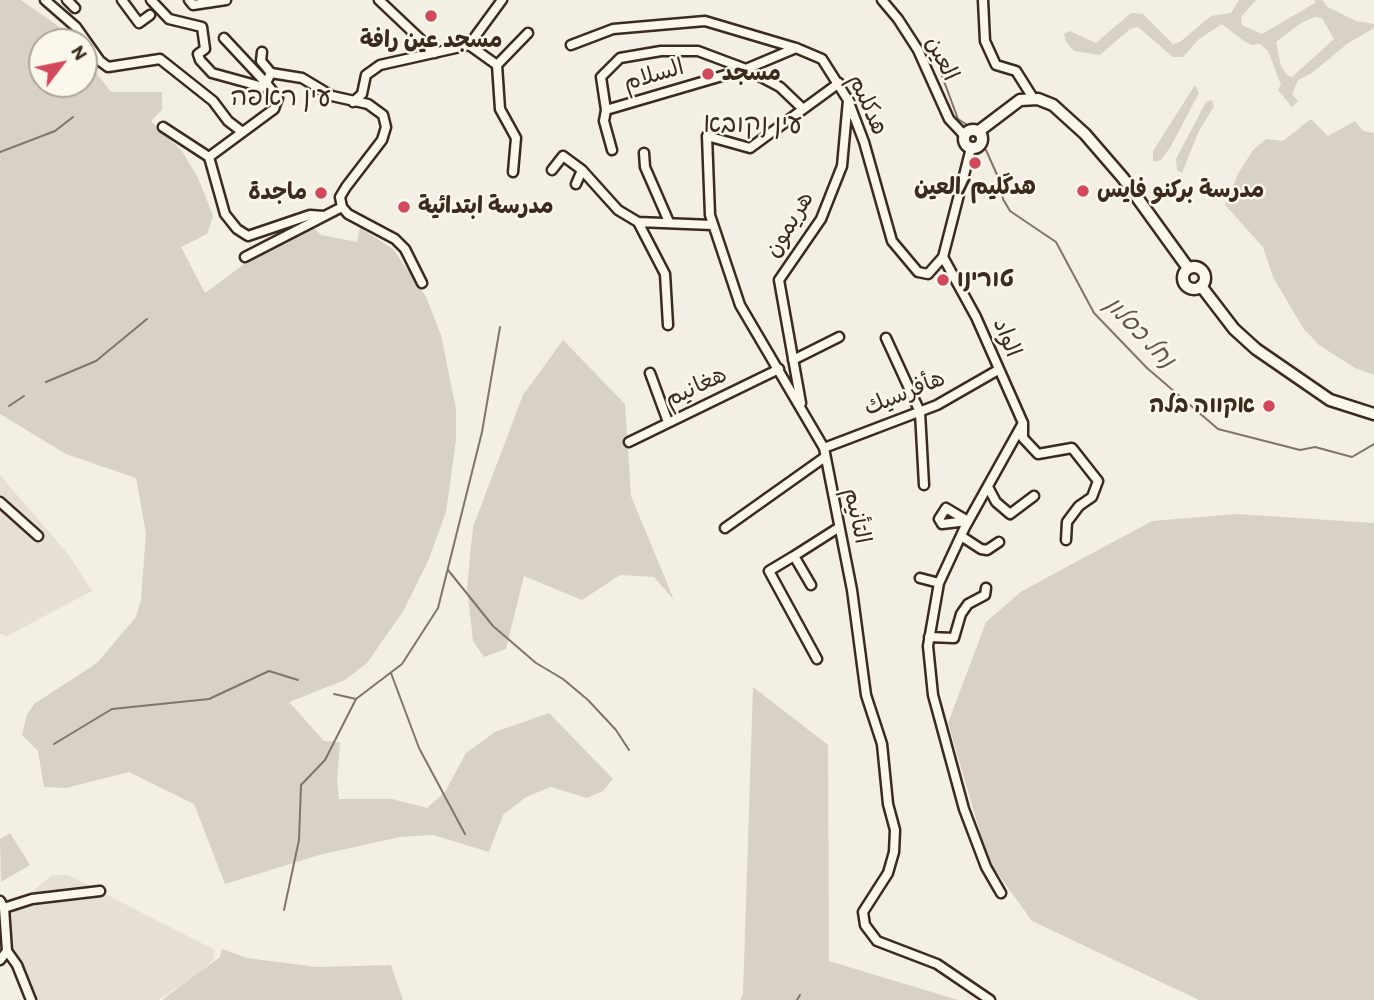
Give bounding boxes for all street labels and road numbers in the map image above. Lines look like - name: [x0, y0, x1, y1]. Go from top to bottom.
- street label: العين: [918, 32, 964, 86]
- street label: السلام: [621, 54, 687, 98]
- street label: هدكليم: [841, 70, 893, 140]
- street label: هريمون: [760, 187, 820, 263]
- street label: الواد: [986, 314, 1026, 362]
- street label: هغانيم: [660, 362, 732, 414]
- street label: هأفرسيك: [860, 365, 950, 423]
- street label: التأنيم: [837, 486, 875, 546]

